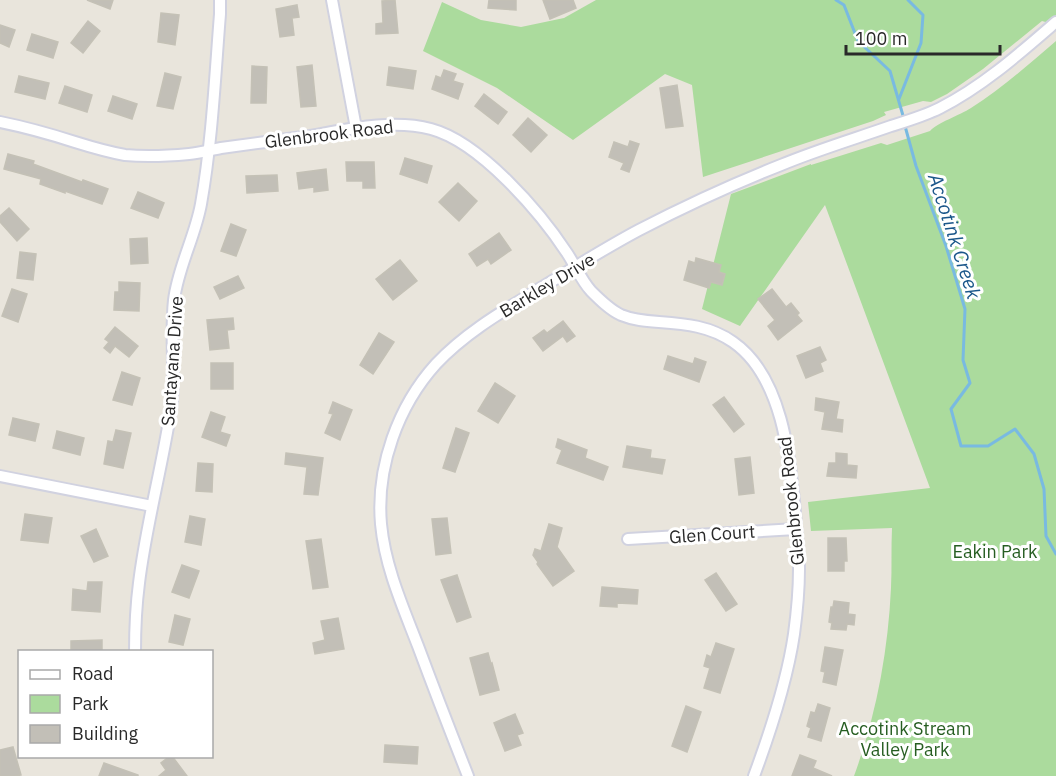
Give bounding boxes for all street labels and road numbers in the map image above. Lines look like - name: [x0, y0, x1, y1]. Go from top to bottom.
- street label: Glenbrook Road: [263, 115, 395, 153]
- street label: Barkley Drive: [495, 247, 599, 322]
- street label: Santayana Drive: [156, 295, 188, 427]
- street label: Glenbrook Road: [773, 435, 809, 567]
- street label: Glen Court: [668, 520, 756, 548]

